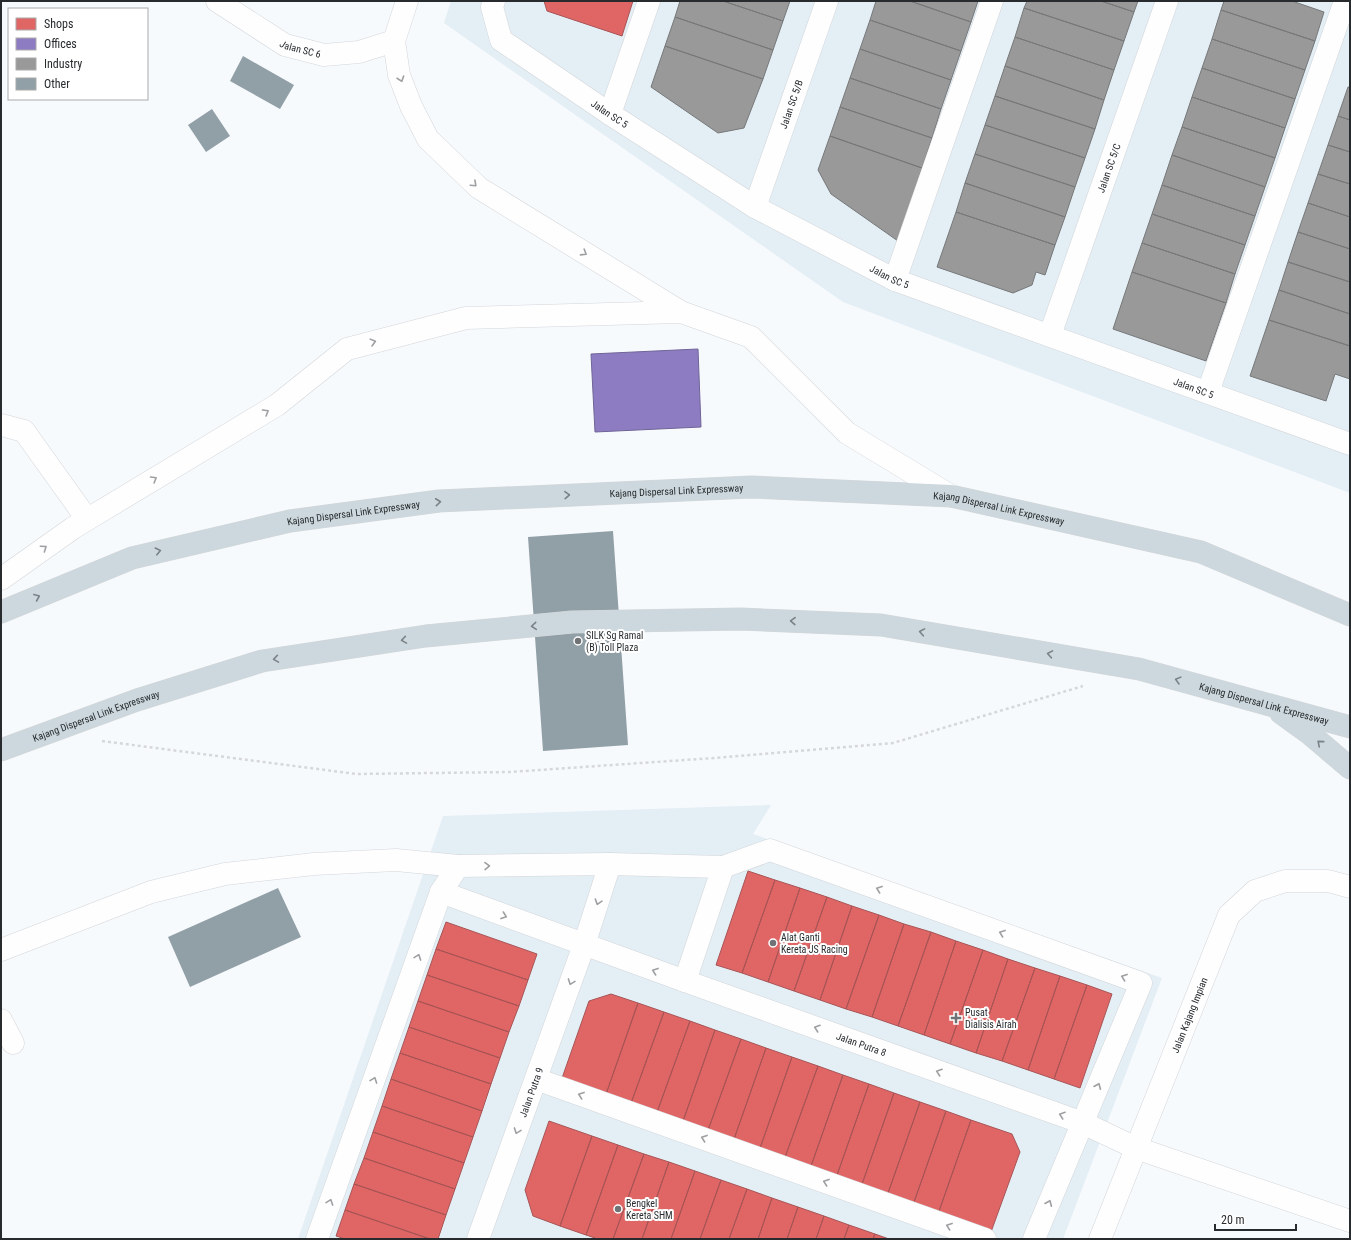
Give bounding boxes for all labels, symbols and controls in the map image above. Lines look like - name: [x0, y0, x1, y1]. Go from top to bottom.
- legend: [8, 8, 148, 100]
- text: Shops: [44, 17, 73, 31]
- text: Offices: [44, 37, 77, 51]
- street label: Jalan SC 6: [278, 38, 322, 60]
- text: Industry: [44, 57, 82, 71]
- one-way arrow: [396, 76, 405, 83]
- text: Other: [44, 77, 70, 91]
- street label: Jalan SC 5/B: [777, 78, 805, 130]
- street label: Jalan SC 5: [589, 98, 630, 130]
- street label: Jalan SC 5/C: [1095, 142, 1122, 194]
- one-way arrow: [469, 179, 477, 186]
- one-way arrow: [580, 248, 587, 255]
- street label: Jalan SC 5: [868, 262, 911, 290]
- one-way arrow: [370, 339, 377, 347]
- street label: Jalan SC 5: [1172, 375, 1215, 400]
- one-way arrow: [262, 409, 269, 416]
- one-way arrow: [150, 476, 157, 483]
- street label: Kajang Dispersal Link Expressway: [609, 482, 744, 499]
- street label: Kajang Dispersal Link Expressway: [933, 490, 1065, 527]
- one-way arrow: [564, 491, 570, 500]
- one-way arrow: [435, 497, 441, 506]
- street label: Kajang Dispersal Link Expressway: [286, 498, 420, 527]
- one-way arrow: [40, 545, 47, 553]
- one-way arrow: [155, 548, 162, 556]
- one-way arrow: [33, 594, 40, 602]
- one-way arrow: [790, 617, 796, 625]
- one-way arrow: [531, 621, 537, 630]
- one-way arrow: [919, 628, 925, 637]
- place label: SILK Sg Ramal (B) Toll Plaza: [586, 630, 643, 654]
- one-way arrow: [401, 635, 407, 644]
- marker: SILK Sg Ramal (B) Toll Plaza: [573, 636, 583, 646]
- one-way arrow: [1047, 650, 1054, 659]
- one-way arrow: [273, 654, 279, 663]
- one-way arrow: [1175, 676, 1182, 685]
- street label: Kajang Dispersal Link Expressway: [1198, 680, 1330, 726]
- street label: Kajang Dispersal Link Expressway: [31, 688, 161, 743]
- one-way arrow: [1318, 741, 1325, 748]
- one-way arrow: [484, 861, 490, 870]
- one-way arrow: [876, 886, 883, 894]
- one-way arrow: [594, 898, 603, 905]
- one-way arrow: [500, 911, 507, 919]
- one-way arrow: [998, 929, 1005, 938]
- place label: Alat Ganti Kereta JS Racing: [781, 932, 848, 955]
- marker: Alat Ganti Kereta JS Racing: [768, 938, 778, 948]
- one-way arrow: [413, 954, 421, 961]
- one-way arrow: [651, 967, 658, 975]
- one-way arrow: [1121, 973, 1128, 981]
- street label: Jalan Kajang Impian: [1169, 976, 1209, 1054]
- one-way arrow: [567, 979, 576, 986]
- place label: Pusat Dialisis Airah: [965, 1007, 1017, 1030]
- marker: Pusat Dialisis Airah: [950, 1012, 962, 1024]
- one-way arrow: [814, 1025, 821, 1033]
- street label: Jalan Putra 8: [835, 1030, 888, 1058]
- street label: Jalan Putra 9: [517, 1066, 545, 1119]
- one-way arrow: [936, 1068, 943, 1076]
- one-way arrow: [369, 1076, 378, 1083]
- one-way arrow: [1093, 1083, 1101, 1090]
- one-way arrow: [578, 1091, 585, 1099]
- one-way arrow: [1059, 1111, 1066, 1120]
- one-way arrow: [514, 1127, 522, 1134]
- one-way arrow: [700, 1135, 707, 1143]
- one-way arrow: [823, 1179, 830, 1187]
- place label: Bengkel Kereta SHM: [626, 1198, 673, 1221]
- one-way arrow: [326, 1199, 334, 1206]
- one-way arrow: [1044, 1200, 1052, 1208]
- marker: Bengkel Kereta SHM: [613, 1204, 623, 1214]
- scale bar: [1215, 1206, 1296, 1232]
- text: 20 m: [1221, 1213, 1245, 1227]
- one-way arrow: [945, 1222, 952, 1231]

